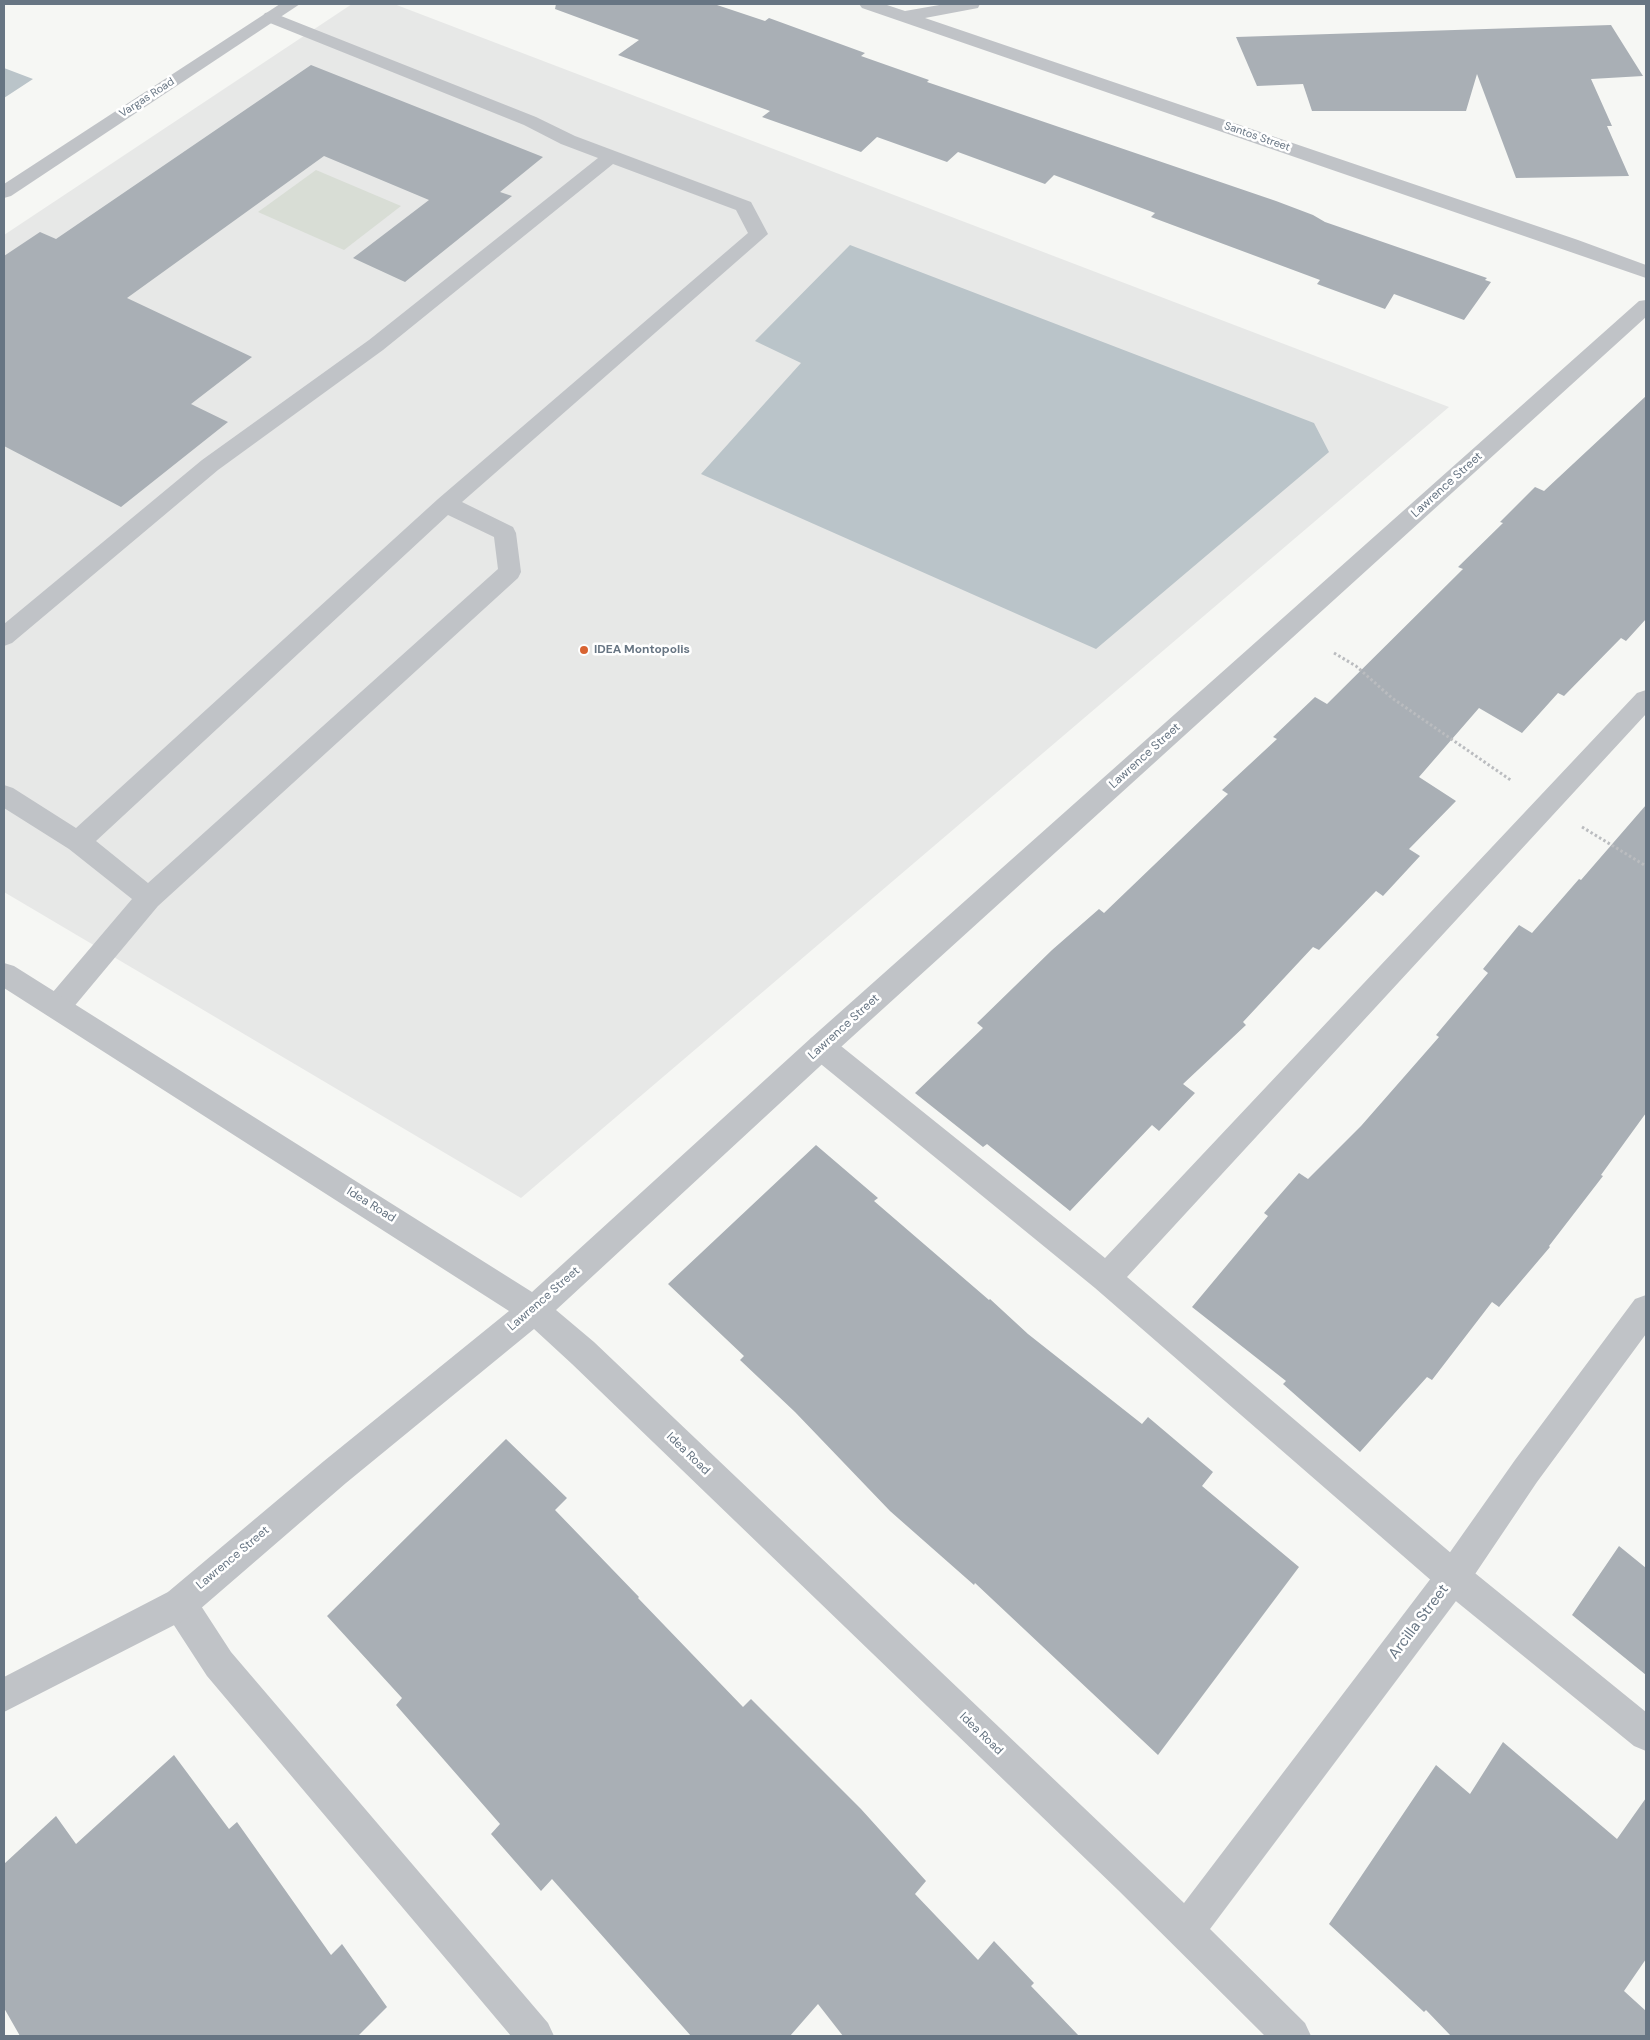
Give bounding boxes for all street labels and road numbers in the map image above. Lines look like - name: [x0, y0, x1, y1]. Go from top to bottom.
- street label: Vargas Road: [117, 75, 177, 121]
- street label: Santos Street: [1222, 120, 1292, 154]
- street label: Lawrence Street: [1408, 449, 1486, 521]
- street label: Lawrence Street: [1106, 720, 1184, 792]
- street label: Lawrence Street: [805, 991, 883, 1063]
- street label: Idea Road: [344, 1184, 398, 1226]
- street label: Lawrence Street: [505, 1264, 583, 1334]
- street label: Idea Road: [663, 1430, 713, 1478]
- street label: Lawrence Street: [194, 1523, 272, 1593]
- street label: Arcilla Street: [1385, 1581, 1453, 1663]
- street label: Idea Road: [956, 1710, 1006, 1758]

